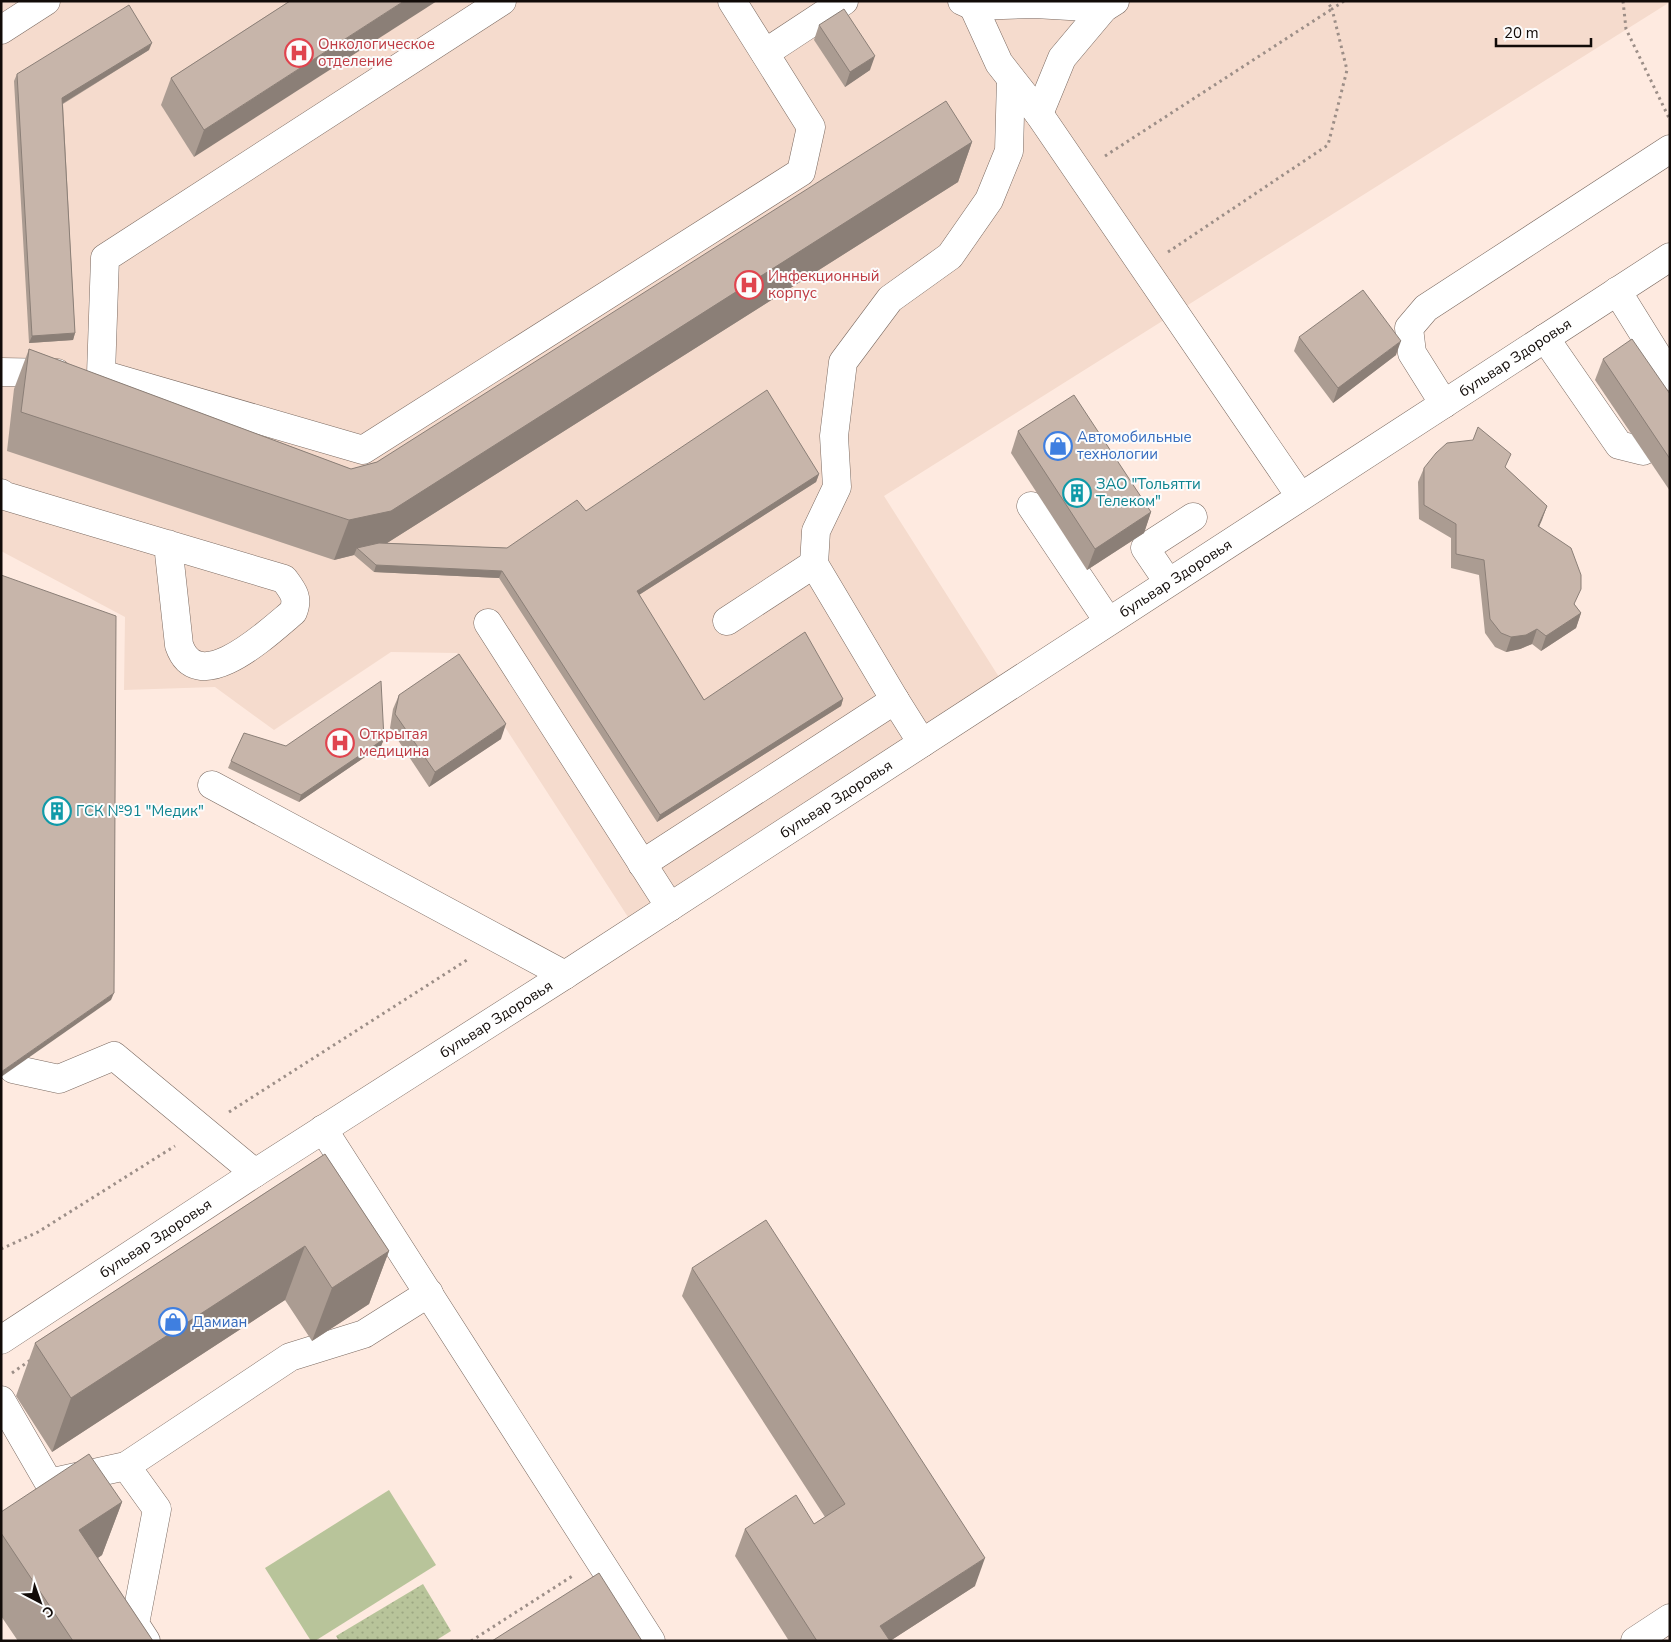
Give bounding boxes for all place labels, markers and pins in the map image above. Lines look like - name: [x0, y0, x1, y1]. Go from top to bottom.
- place label: Онкологическое отделение: [318, 34, 435, 71]
- hospital icon: Онкологическое отделение: [284, 38, 314, 68]
- place label: Инфекционный корпус: [768, 266, 879, 303]
- hospital icon: Инфекционный корпус: [734, 270, 764, 300]
- place label: Автомобильные технологии: [1077, 427, 1192, 464]
- shop icon: Автомобильные технологии: [1043, 431, 1073, 461]
- place label: ЗАО "Тольятти Телеком": [1096, 474, 1201, 511]
- building icon: ЗАО "Тольятти Телеком": [1062, 478, 1092, 508]
- place label: Открытая медицина: [359, 724, 429, 761]
- hospital icon: Открытая медицина: [325, 728, 355, 758]
- building icon: ГСК №91 "Медик": [42, 796, 72, 826]
- place label: ГСК №91 "Медик": [76, 801, 204, 821]
- shop icon: Дамиан: [158, 1307, 188, 1337]
- place label: Дамиан: [192, 1312, 247, 1332]

